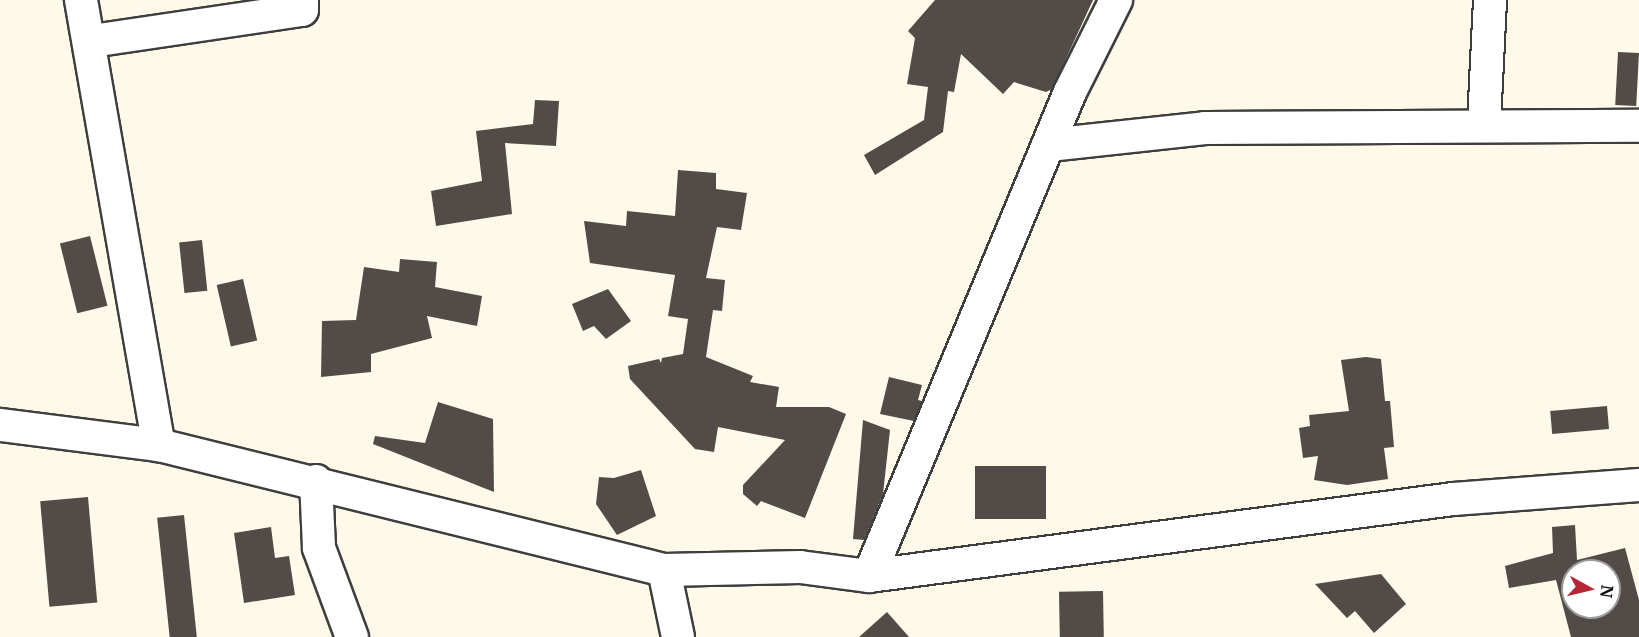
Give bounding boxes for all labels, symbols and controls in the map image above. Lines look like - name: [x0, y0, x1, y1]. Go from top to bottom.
- north arrow: [1561, 559, 1621, 619]
- text: N: [1596, 584, 1618, 599]

